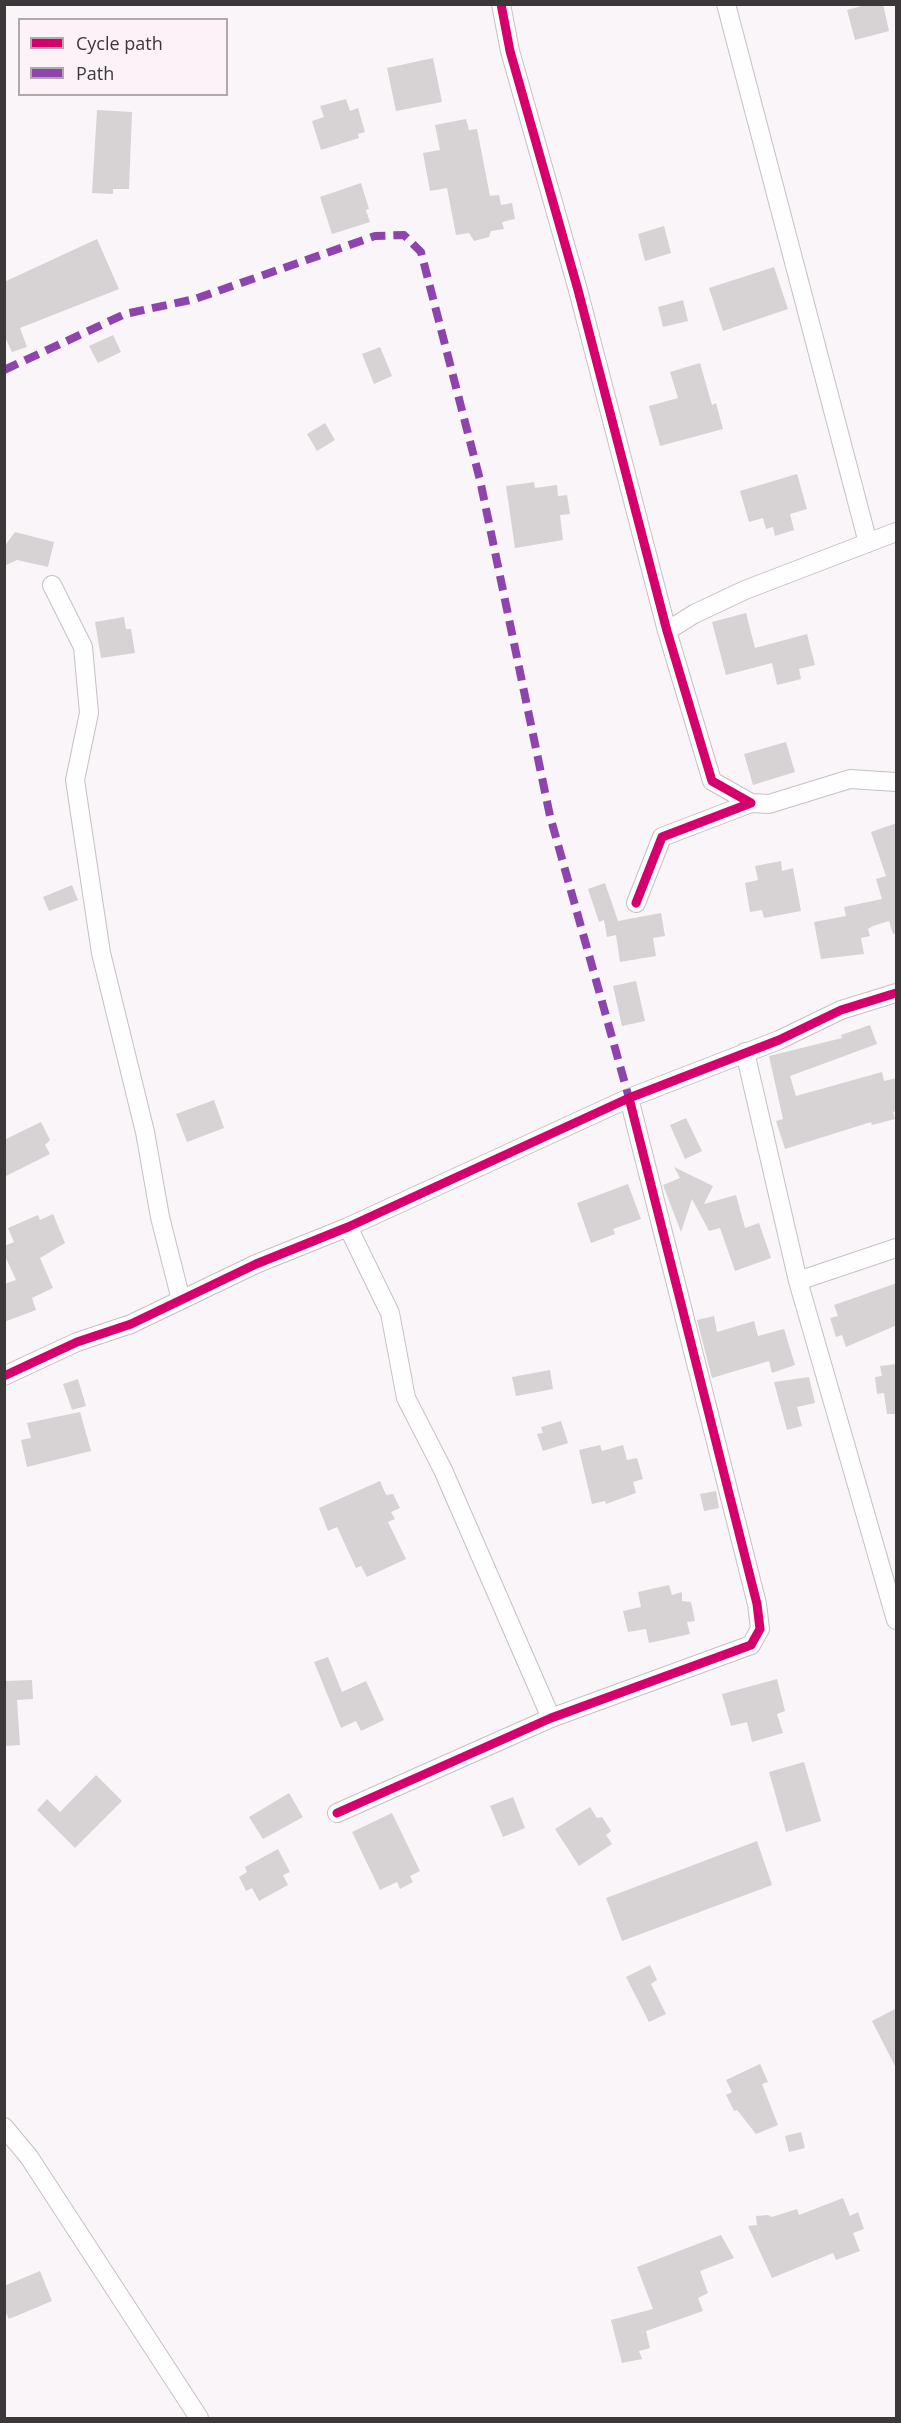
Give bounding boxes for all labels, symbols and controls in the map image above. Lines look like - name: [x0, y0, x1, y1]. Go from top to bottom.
- legend: [18, 18, 228, 96]
- text: Cycle path: [76, 31, 163, 55]
- text: Path: [76, 61, 114, 85]

